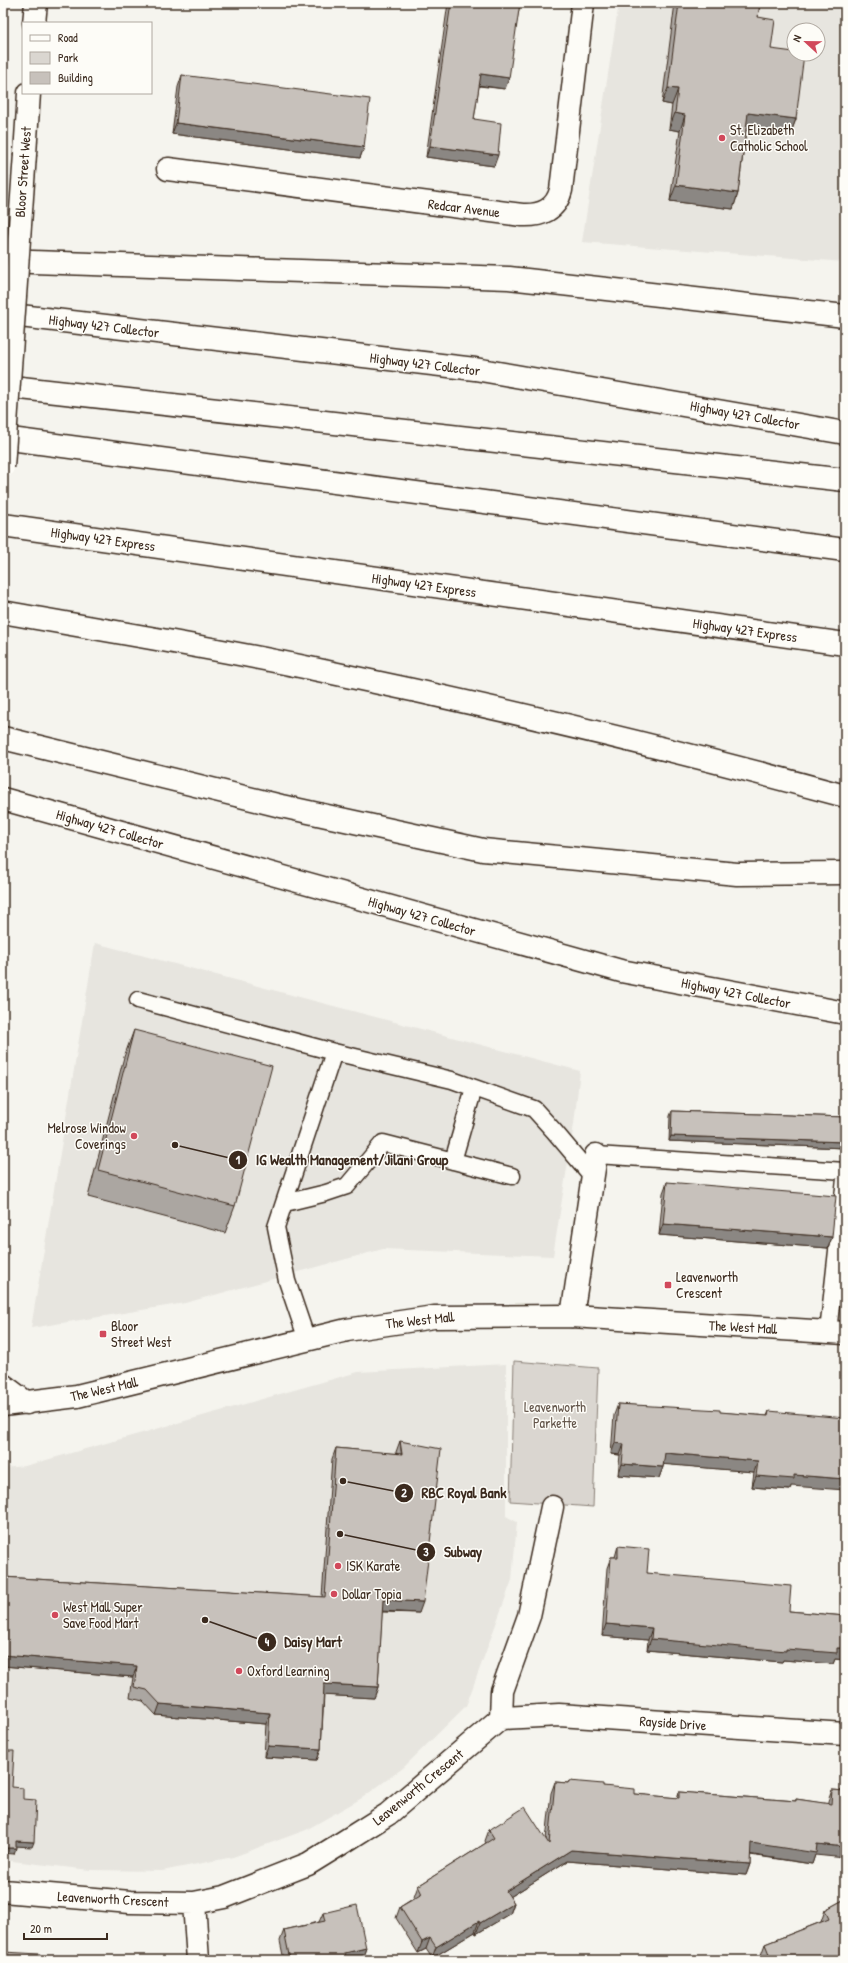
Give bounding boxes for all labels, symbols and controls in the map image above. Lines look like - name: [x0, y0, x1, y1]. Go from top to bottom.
- legend: [22, 22, 152, 94]
- north arrow: [786, 22, 826, 62]
- text: Road: [58, 29, 78, 46]
- text: N: [789, 33, 804, 44]
- text: Park: [58, 49, 78, 66]
- text: Building: [58, 69, 93, 86]
- place label: St. Elizabeth Catholic School: [730, 120, 808, 155]
- street label: Bloor Street West: [10, 126, 35, 218]
- marker: St. Elizabeth Catholic School: [717, 133, 727, 143]
- street label: Redcar Avenue: [427, 194, 502, 221]
- street label: Highway 427 Collector: [48, 309, 161, 343]
- street label: Highway 427 Collector: [369, 347, 482, 381]
- street label: Highway 427 Collector: [689, 396, 802, 435]
- street label: Highway 427 Express: [50, 522, 156, 556]
- street label: Highway 427 Express: [371, 568, 477, 602]
- street label: Highway 427 Express: [692, 613, 798, 647]
- street label: Highway 427 Collector: [54, 804, 167, 854]
- street label: Highway 427 Collector: [366, 891, 479, 941]
- street label: Highway 427 Collector: [680, 973, 793, 1014]
- place label: Melrose Window Coverings: [47, 1118, 127, 1154]
- marker: Melrose Window Coverings: [129, 1131, 139, 1141]
- callout: IG Wealth Management/Jilani Group: [228, 1147, 456, 1174]
- text: IG Wealth Management/Jilani Group: [256, 1149, 449, 1171]
- text: 1: [236, 1151, 241, 1168]
- place label: Leavenworth Crescent: [676, 1267, 738, 1302]
- marker: Leavenworth Crescent: [663, 1280, 673, 1290]
- street label: The West Mall: [385, 1306, 456, 1333]
- street label: The West Mall: [708, 1315, 779, 1338]
- place label: Bloor Street West: [111, 1316, 171, 1351]
- marker: Bloor Street West: [98, 1329, 108, 1339]
- street label: The West Mall: [68, 1371, 140, 1405]
- park label: Leavenworth Parkette: [524, 1397, 586, 1432]
- callout: RBC Royal Bank: [394, 1480, 515, 1507]
- text: RBC Royal Bank: [421, 1482, 507, 1504]
- text: 2: [401, 1484, 407, 1501]
- callout: Subway: [416, 1538, 491, 1565]
- text: Subway: [444, 1541, 483, 1563]
- text: 3: [423, 1543, 429, 1560]
- place label: ISK Karate: [346, 1556, 401, 1575]
- marker: ISK Karate: [333, 1561, 343, 1571]
- place label: Dollar Topia: [342, 1584, 402, 1604]
- marker: Dollar Topia: [329, 1589, 339, 1599]
- place label: West Mall Super Save Food Mart: [63, 1597, 143, 1632]
- marker: West Mall Super Save Food Mart: [50, 1610, 60, 1620]
- callout: Daisy Mart: [257, 1629, 350, 1656]
- text: Daisy Mart: [284, 1631, 343, 1653]
- text: 4: [265, 1633, 270, 1650]
- place label: Oxford Learning: [247, 1661, 329, 1681]
- marker: Oxford Learning: [234, 1666, 244, 1676]
- street label: Rayside Drive: [639, 1711, 707, 1735]
- street label: Leavenworth Crescent: [368, 1744, 467, 1829]
- street label: Leavenworth Crescent: [57, 1886, 169, 1911]
- scale bar: [24, 1915, 107, 1941]
- text: 20 m: [30, 1920, 52, 1937]

